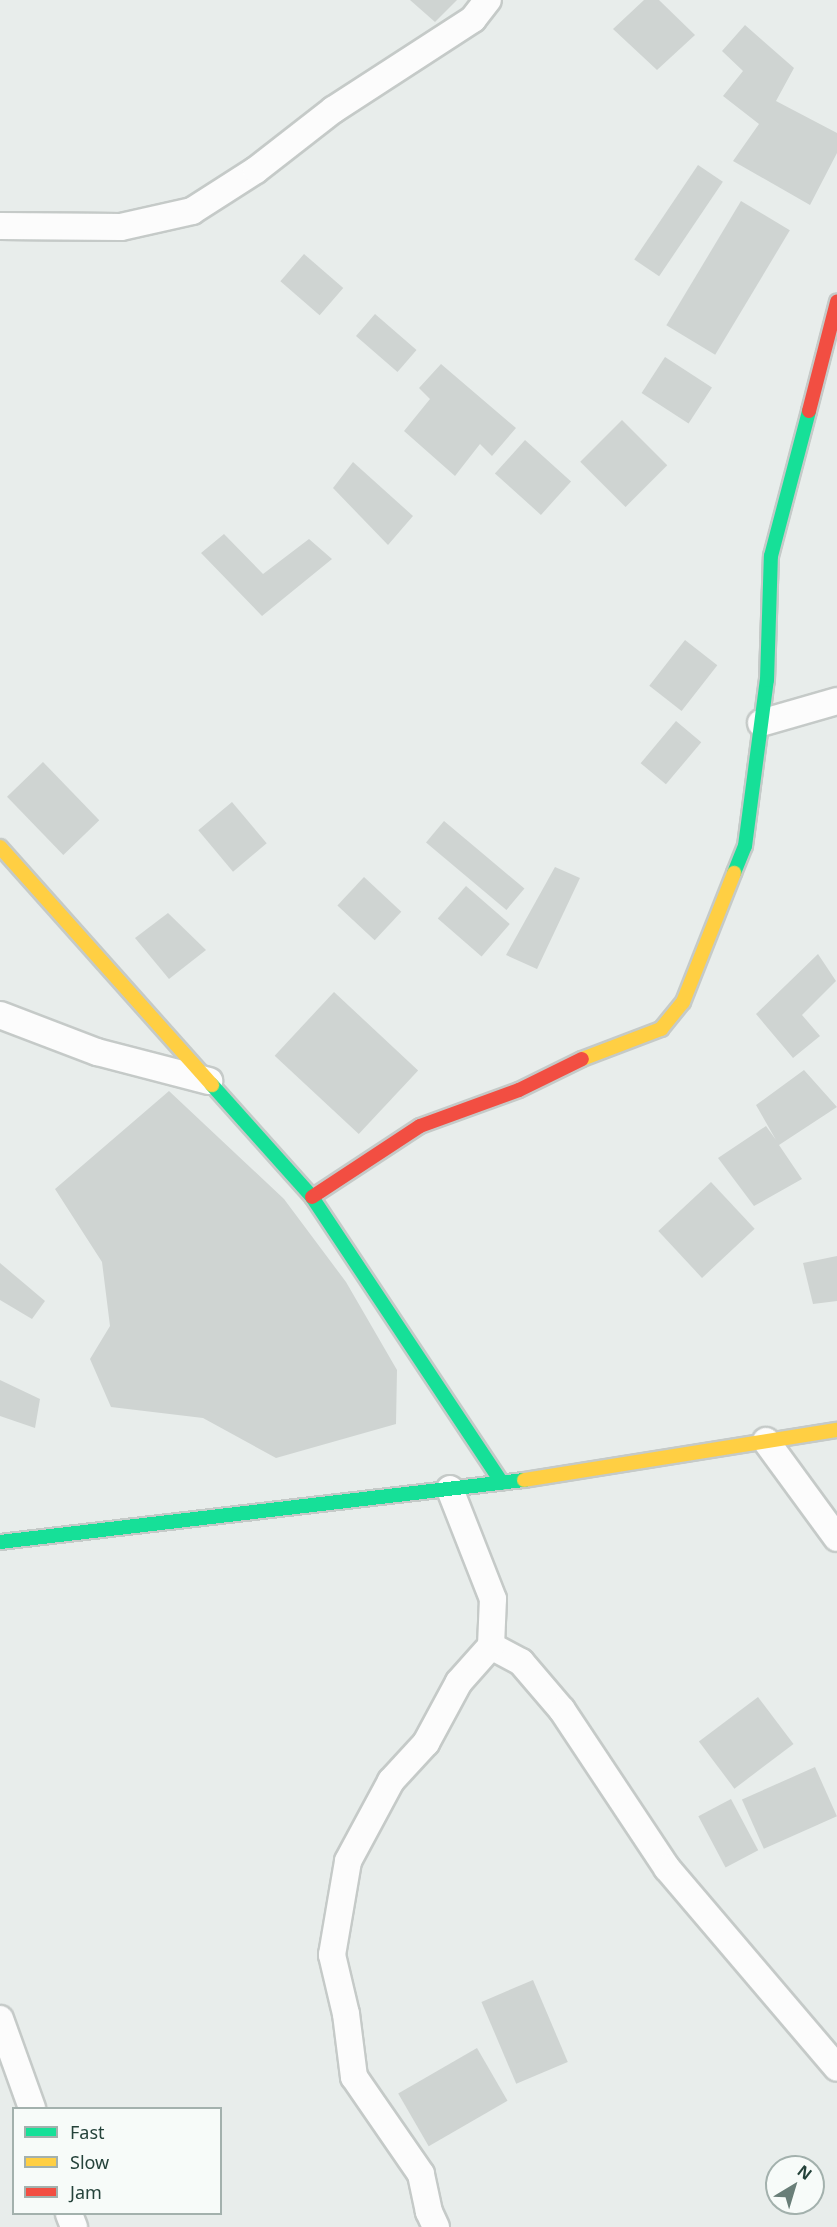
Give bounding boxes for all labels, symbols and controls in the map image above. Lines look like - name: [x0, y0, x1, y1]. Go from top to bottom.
- legend: [12, 2107, 222, 2215]
- text: Fast: [70, 2120, 105, 2144]
- text: Slow: [70, 2150, 109, 2174]
- north arrow: [765, 2155, 825, 2215]
- text: N: [793, 2160, 817, 2185]
- text: Jam: [70, 2180, 102, 2204]

